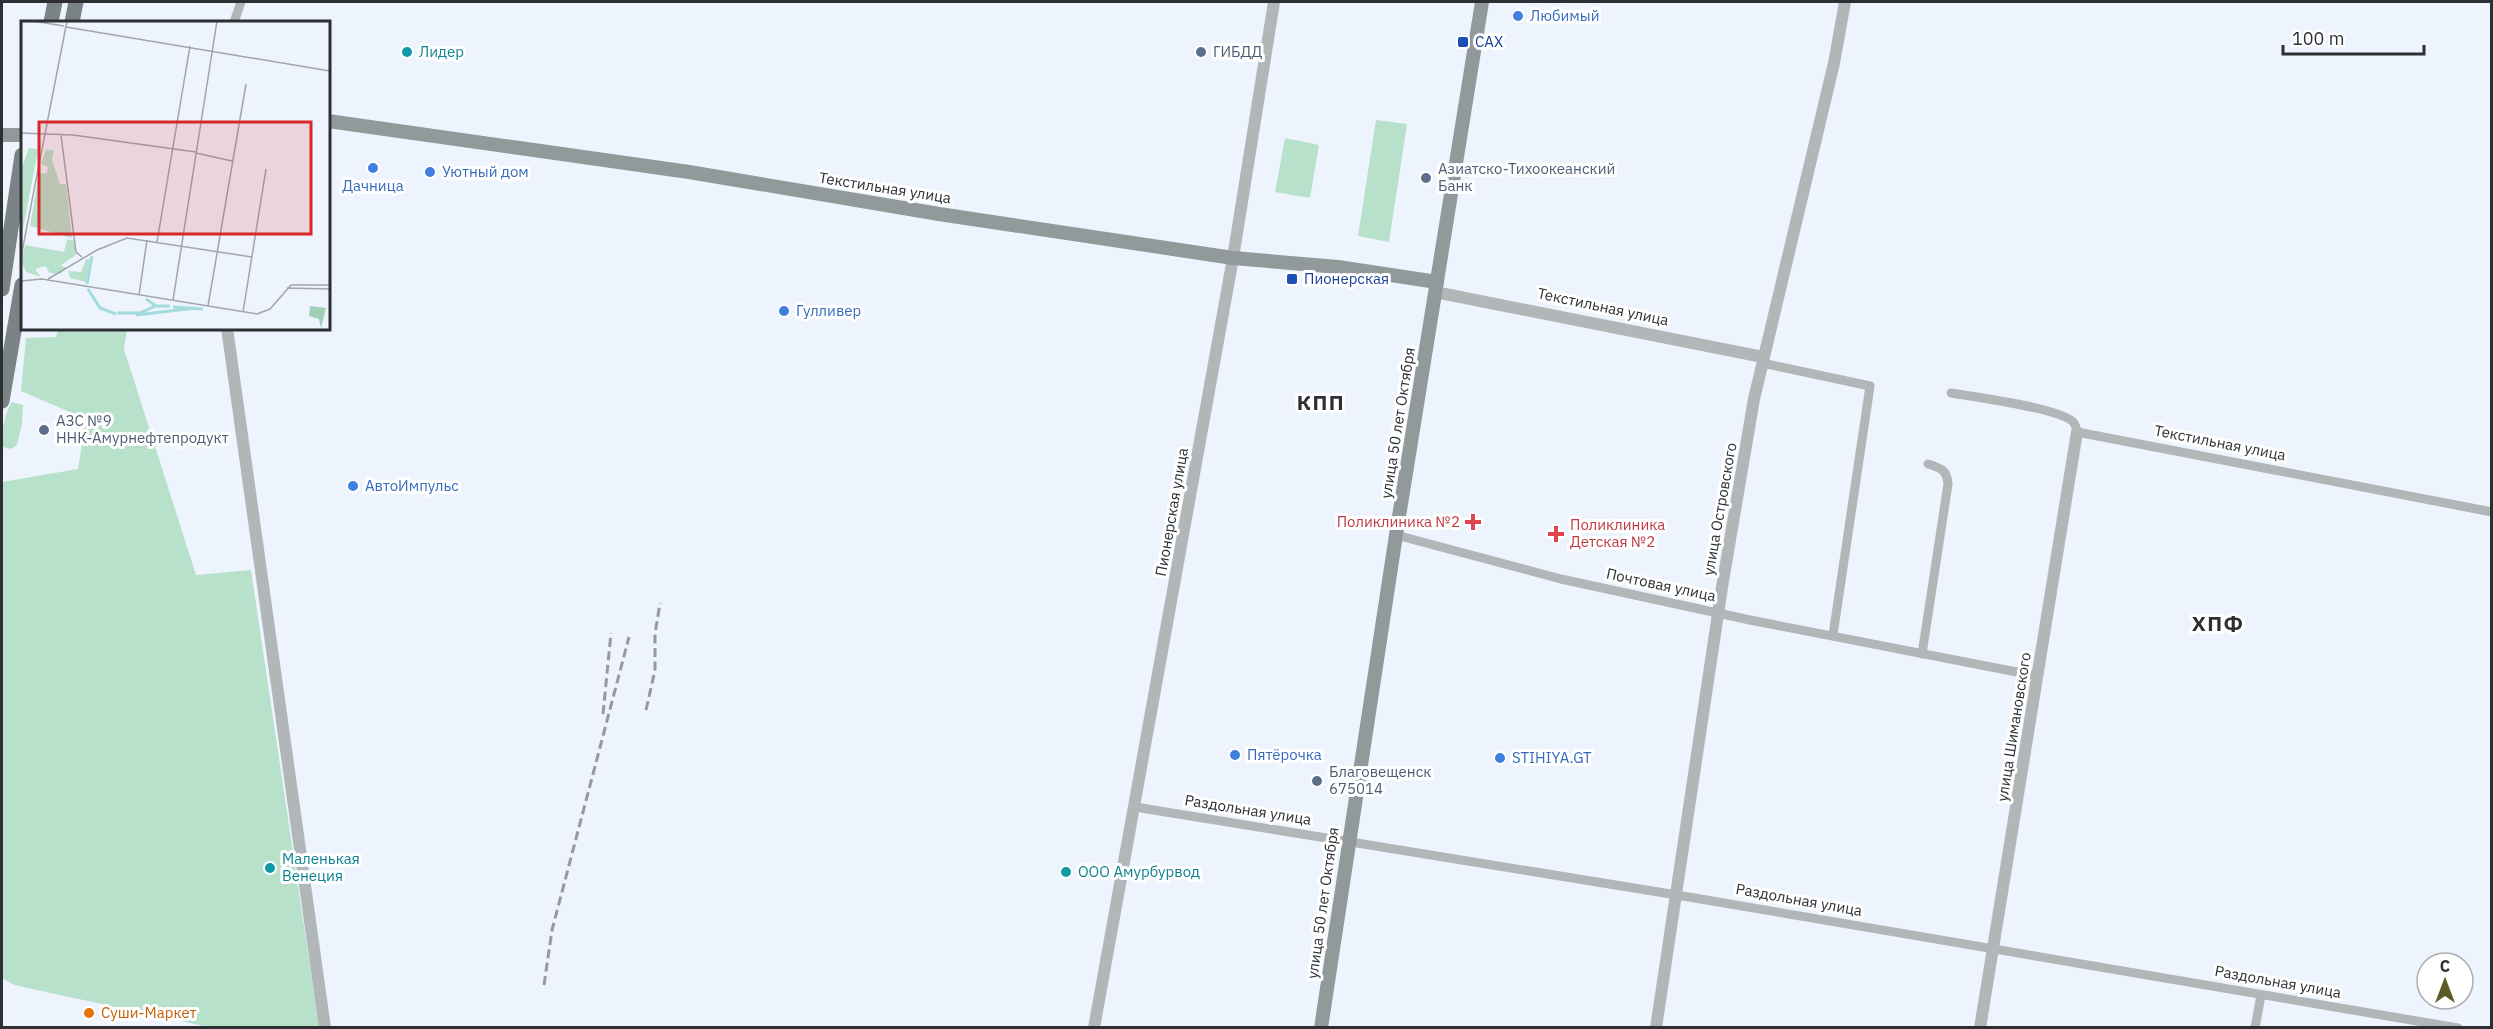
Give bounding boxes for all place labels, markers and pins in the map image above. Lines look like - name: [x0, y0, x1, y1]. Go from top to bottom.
- place label: Любимый: [1530, 6, 1599, 25]
- marker: Любимый: [1511, 9, 1525, 23]
- place label: САХ: [1475, 32, 1503, 51]
- marker: САХ: [1456, 35, 1470, 49]
- place label: Лидер: [419, 42, 464, 61]
- place label: ГИБДД: [1213, 42, 1263, 61]
- marker: Лидер: [400, 45, 414, 59]
- marker: ГИБДД: [1194, 45, 1208, 59]
- place label: Азиатско-Тихоокеанский Банк: [1438, 159, 1615, 195]
- marker: Дачница: [366, 161, 380, 175]
- place label: Уютный дом: [442, 162, 529, 181]
- marker: Уютный дом: [423, 165, 437, 179]
- marker: Азиатско-Тихоокеанский Банк: [1419, 171, 1433, 185]
- place label: Дачница: [342, 176, 404, 195]
- place label: Пионерская: [1304, 269, 1389, 288]
- marker: Пионерская: [1285, 272, 1299, 286]
- place label: Гулливер: [796, 301, 861, 320]
- marker: Гулливер: [777, 304, 791, 318]
- place label: АЗС №9 ННК-Амурнефтепродукт: [56, 411, 229, 447]
- marker: АЗС №9 ННК-Амурнефтепродукт: [37, 423, 51, 437]
- place label: АвтоИмпульс: [365, 476, 459, 495]
- marker: АвтоИмпульс: [346, 479, 360, 493]
- place label: Поликлиника №2: [1337, 512, 1460, 531]
- marker: Поликлиника №2: [1464, 513, 1482, 531]
- place label: Поликлиника Детская №2: [1570, 515, 1665, 551]
- marker: Поликлиника Детская №2: [1547, 525, 1565, 543]
- place label: Пятёрочка: [1247, 745, 1322, 764]
- marker: Пятёрочка: [1228, 748, 1242, 762]
- place label: STIHIYA.GT: [1512, 748, 1592, 767]
- marker: STIHIYA.GT: [1493, 751, 1507, 765]
- place label: Благовещенск 675014: [1329, 762, 1431, 798]
- marker: Благовещенск 675014: [1310, 774, 1324, 788]
- place label: Маленькая Венеция: [282, 849, 360, 885]
- marker: Маленькая Венеция: [263, 861, 277, 875]
- place label: ООО Амурбурвод: [1078, 862, 1200, 881]
- marker: ООО Амурбурвод: [1059, 865, 1073, 879]
- place label: Суши-Маркет: [101, 1003, 197, 1022]
- marker: Суши-Маркет: [82, 1006, 96, 1020]

